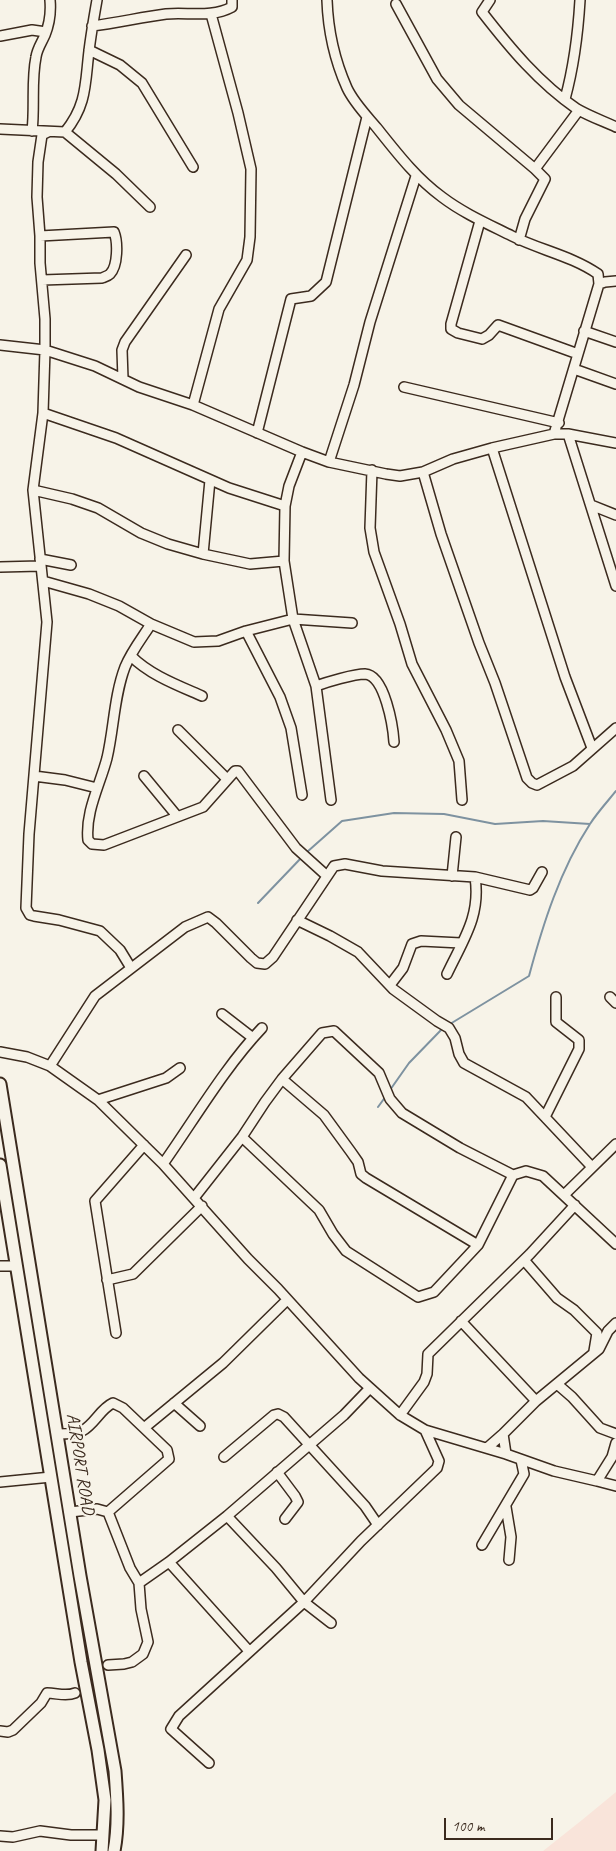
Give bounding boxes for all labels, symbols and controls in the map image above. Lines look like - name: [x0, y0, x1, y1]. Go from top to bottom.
- street label: AIRPORT ROAD: [61, 1412, 99, 1516]
- scale bar: [446, 1808, 555, 1840]
- text: 100 m: [452, 1817, 484, 1836]

